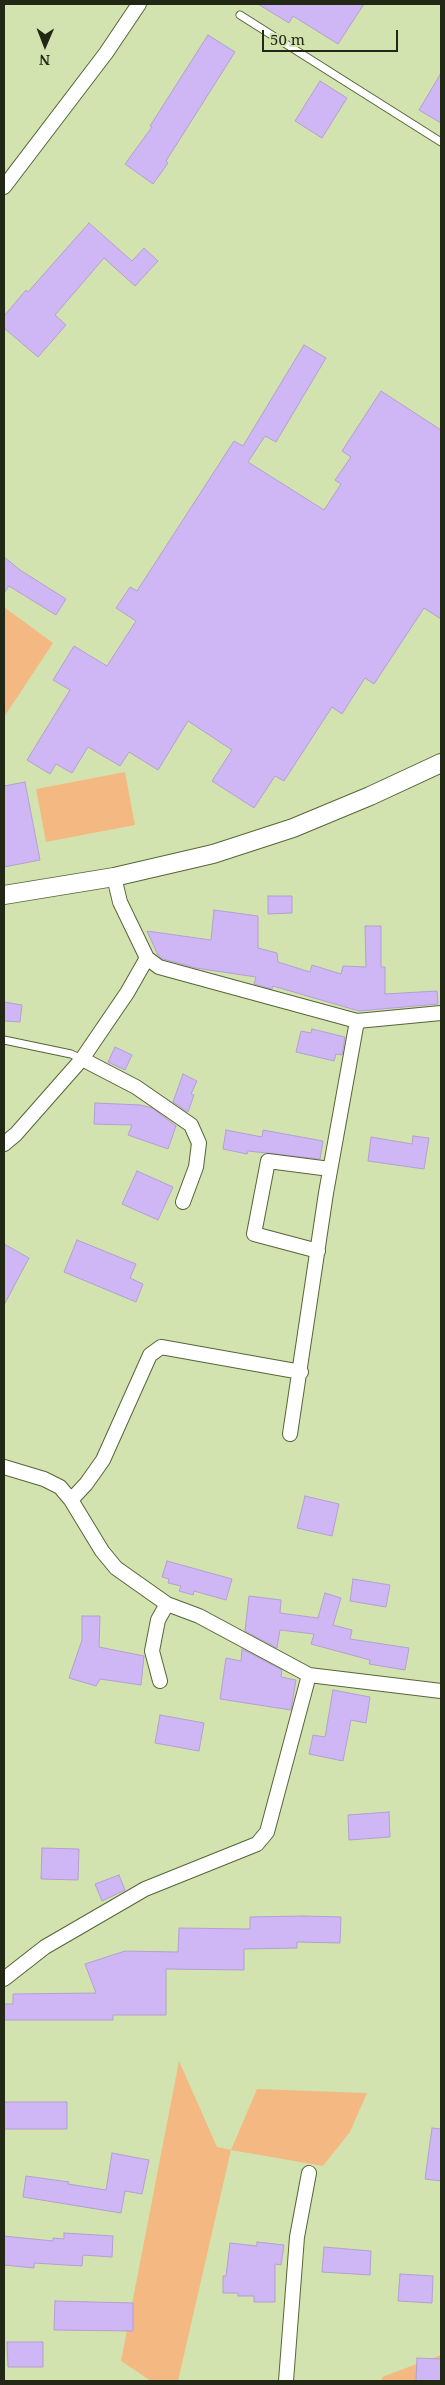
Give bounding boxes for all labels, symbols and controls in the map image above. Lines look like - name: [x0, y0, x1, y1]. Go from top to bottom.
- north arrow: [20, 20, 70, 70]
- scale bar: [265, 20, 401, 52]
- text: 50 m: [270, 29, 305, 49]
- text: N: [39, 51, 50, 70]

